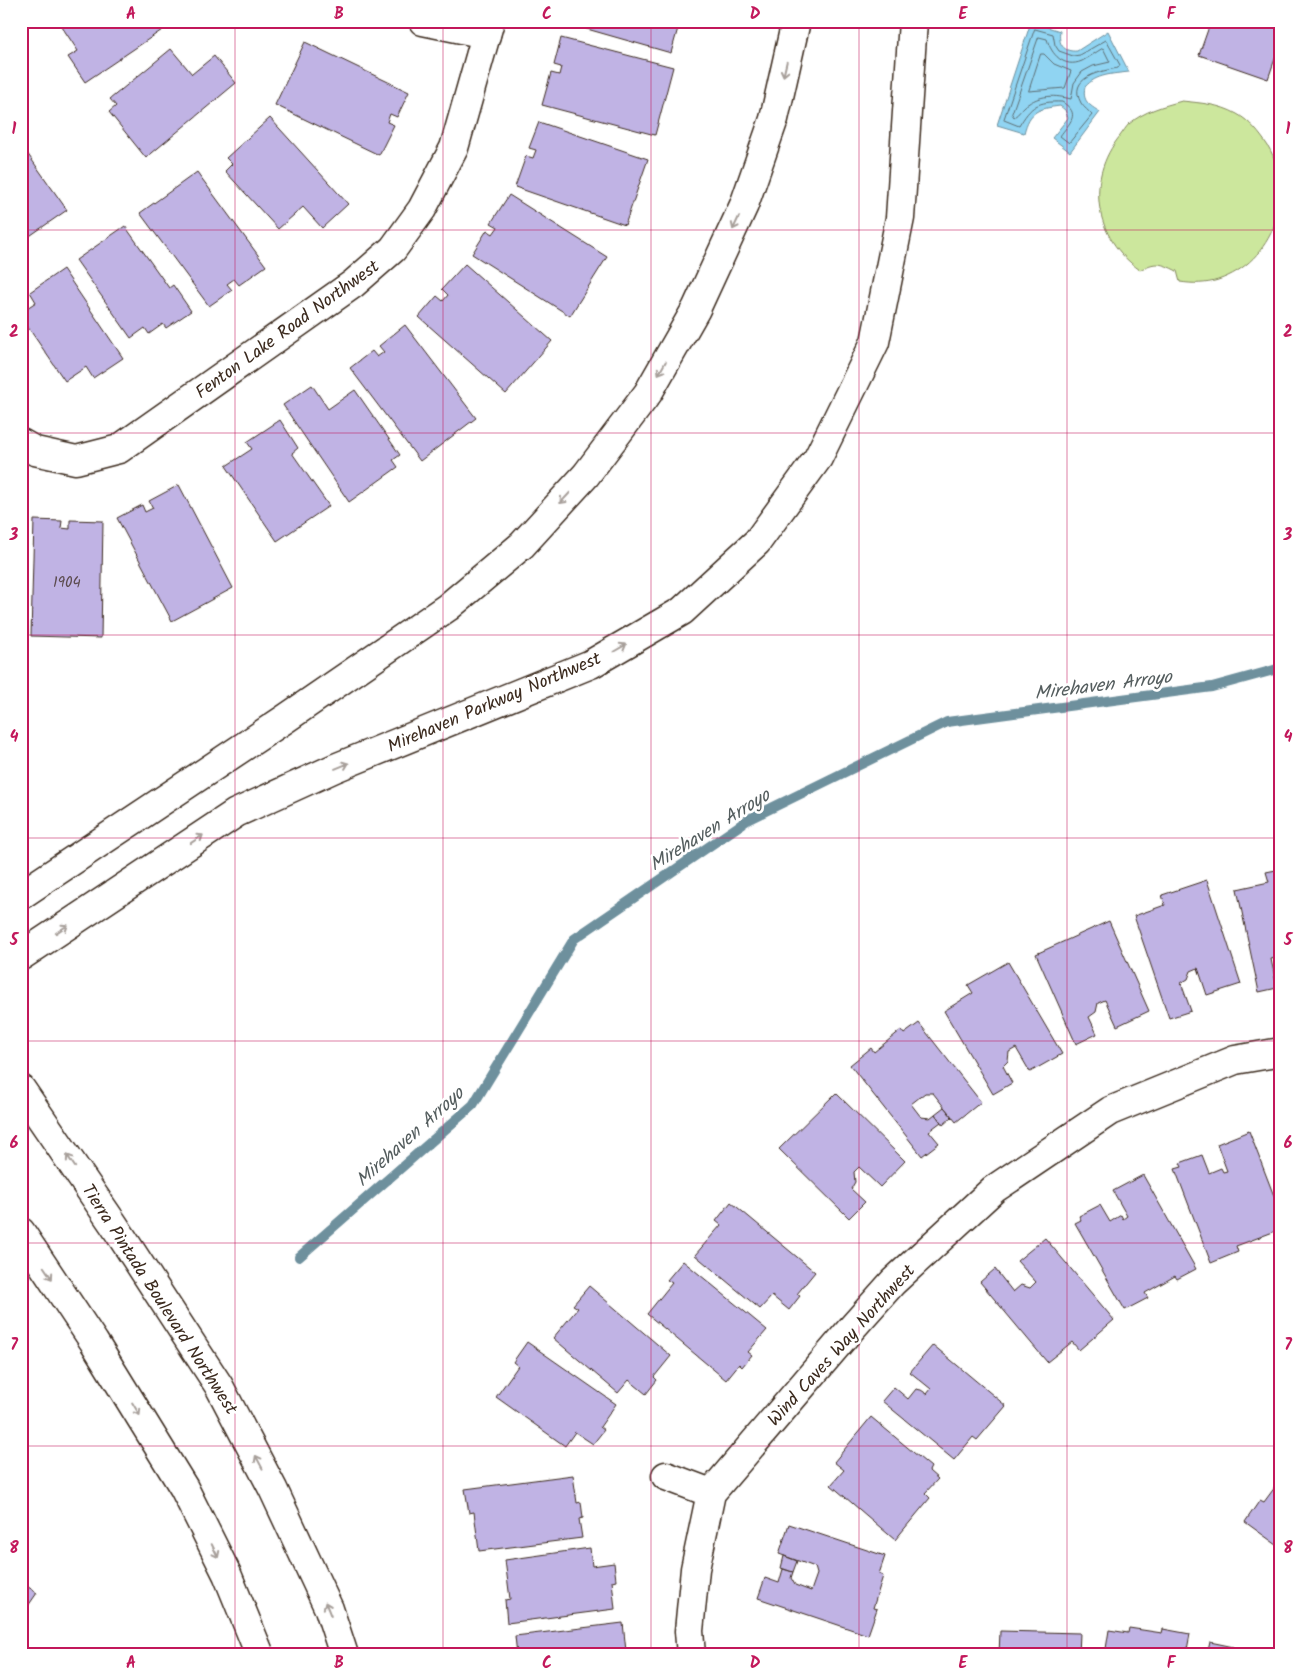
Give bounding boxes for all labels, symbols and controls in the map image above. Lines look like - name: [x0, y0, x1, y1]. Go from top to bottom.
- text: A: [126, 2, 136, 27]
- text: B: [334, 2, 344, 27]
- text: C: [542, 2, 552, 27]
- text: D: [750, 2, 761, 27]
- text: E: [959, 2, 969, 27]
- text: F: [1167, 2, 1177, 27]
- one-way arrow: [780, 60, 789, 76]
- text: 1: [12, 117, 17, 142]
- text: 1: [1286, 117, 1291, 142]
- one-way arrow: [730, 215, 740, 230]
- street label: Fenton Lake Road Northwest: [190, 253, 387, 407]
- text: 2: [9, 320, 19, 345]
- text: 2: [1283, 320, 1293, 345]
- one-way arrow: [657, 361, 667, 375]
- one-way arrow: [560, 492, 571, 505]
- text: 3: [9, 523, 19, 548]
- text: 3: [1283, 523, 1293, 548]
- house number: 1904: [53, 571, 81, 595]
- one-way arrow: [612, 642, 626, 652]
- street label: Mirehaven Parkway Northwest: [383, 645, 607, 762]
- water label: Mirehaven Arroyo: [1033, 663, 1175, 709]
- text: 4: [10, 725, 19, 750]
- text: 4: [1284, 725, 1293, 750]
- one-way arrow: [334, 760, 349, 770]
- water label: Mirehaven Arroyo: [644, 781, 778, 880]
- one-way arrow: [190, 834, 204, 844]
- one-way arrow: [55, 924, 69, 934]
- text: 5: [9, 928, 20, 953]
- text: 5: [1283, 928, 1294, 953]
- water label: Mirehaven Arroyo: [349, 1079, 473, 1195]
- text: 6: [10, 1131, 19, 1156]
- text: 6: [1284, 1131, 1293, 1156]
- one-way arrow: [65, 1155, 75, 1169]
- street label: Tierra Pintada Boulevard Northwest: [73, 1179, 245, 1422]
- street label: Wind Caves Way Northwest: [761, 1258, 924, 1434]
- one-way arrow: [43, 1265, 53, 1279]
- text: 7: [10, 1333, 18, 1358]
- text: 7: [1284, 1333, 1292, 1358]
- one-way arrow: [131, 1402, 141, 1416]
- one-way arrow: [254, 1455, 263, 1470]
- text: 8: [9, 1536, 19, 1561]
- text: 8: [1283, 1536, 1293, 1561]
- one-way arrow: [211, 1543, 220, 1558]
- one-way arrow: [323, 1602, 332, 1617]
- text: A: [126, 1651, 136, 1676]
- text: B: [334, 1651, 344, 1676]
- text: C: [542, 1651, 552, 1676]
- text: D: [750, 1651, 761, 1676]
- text: E: [959, 1651, 969, 1676]
- text: F: [1167, 1651, 1177, 1676]

